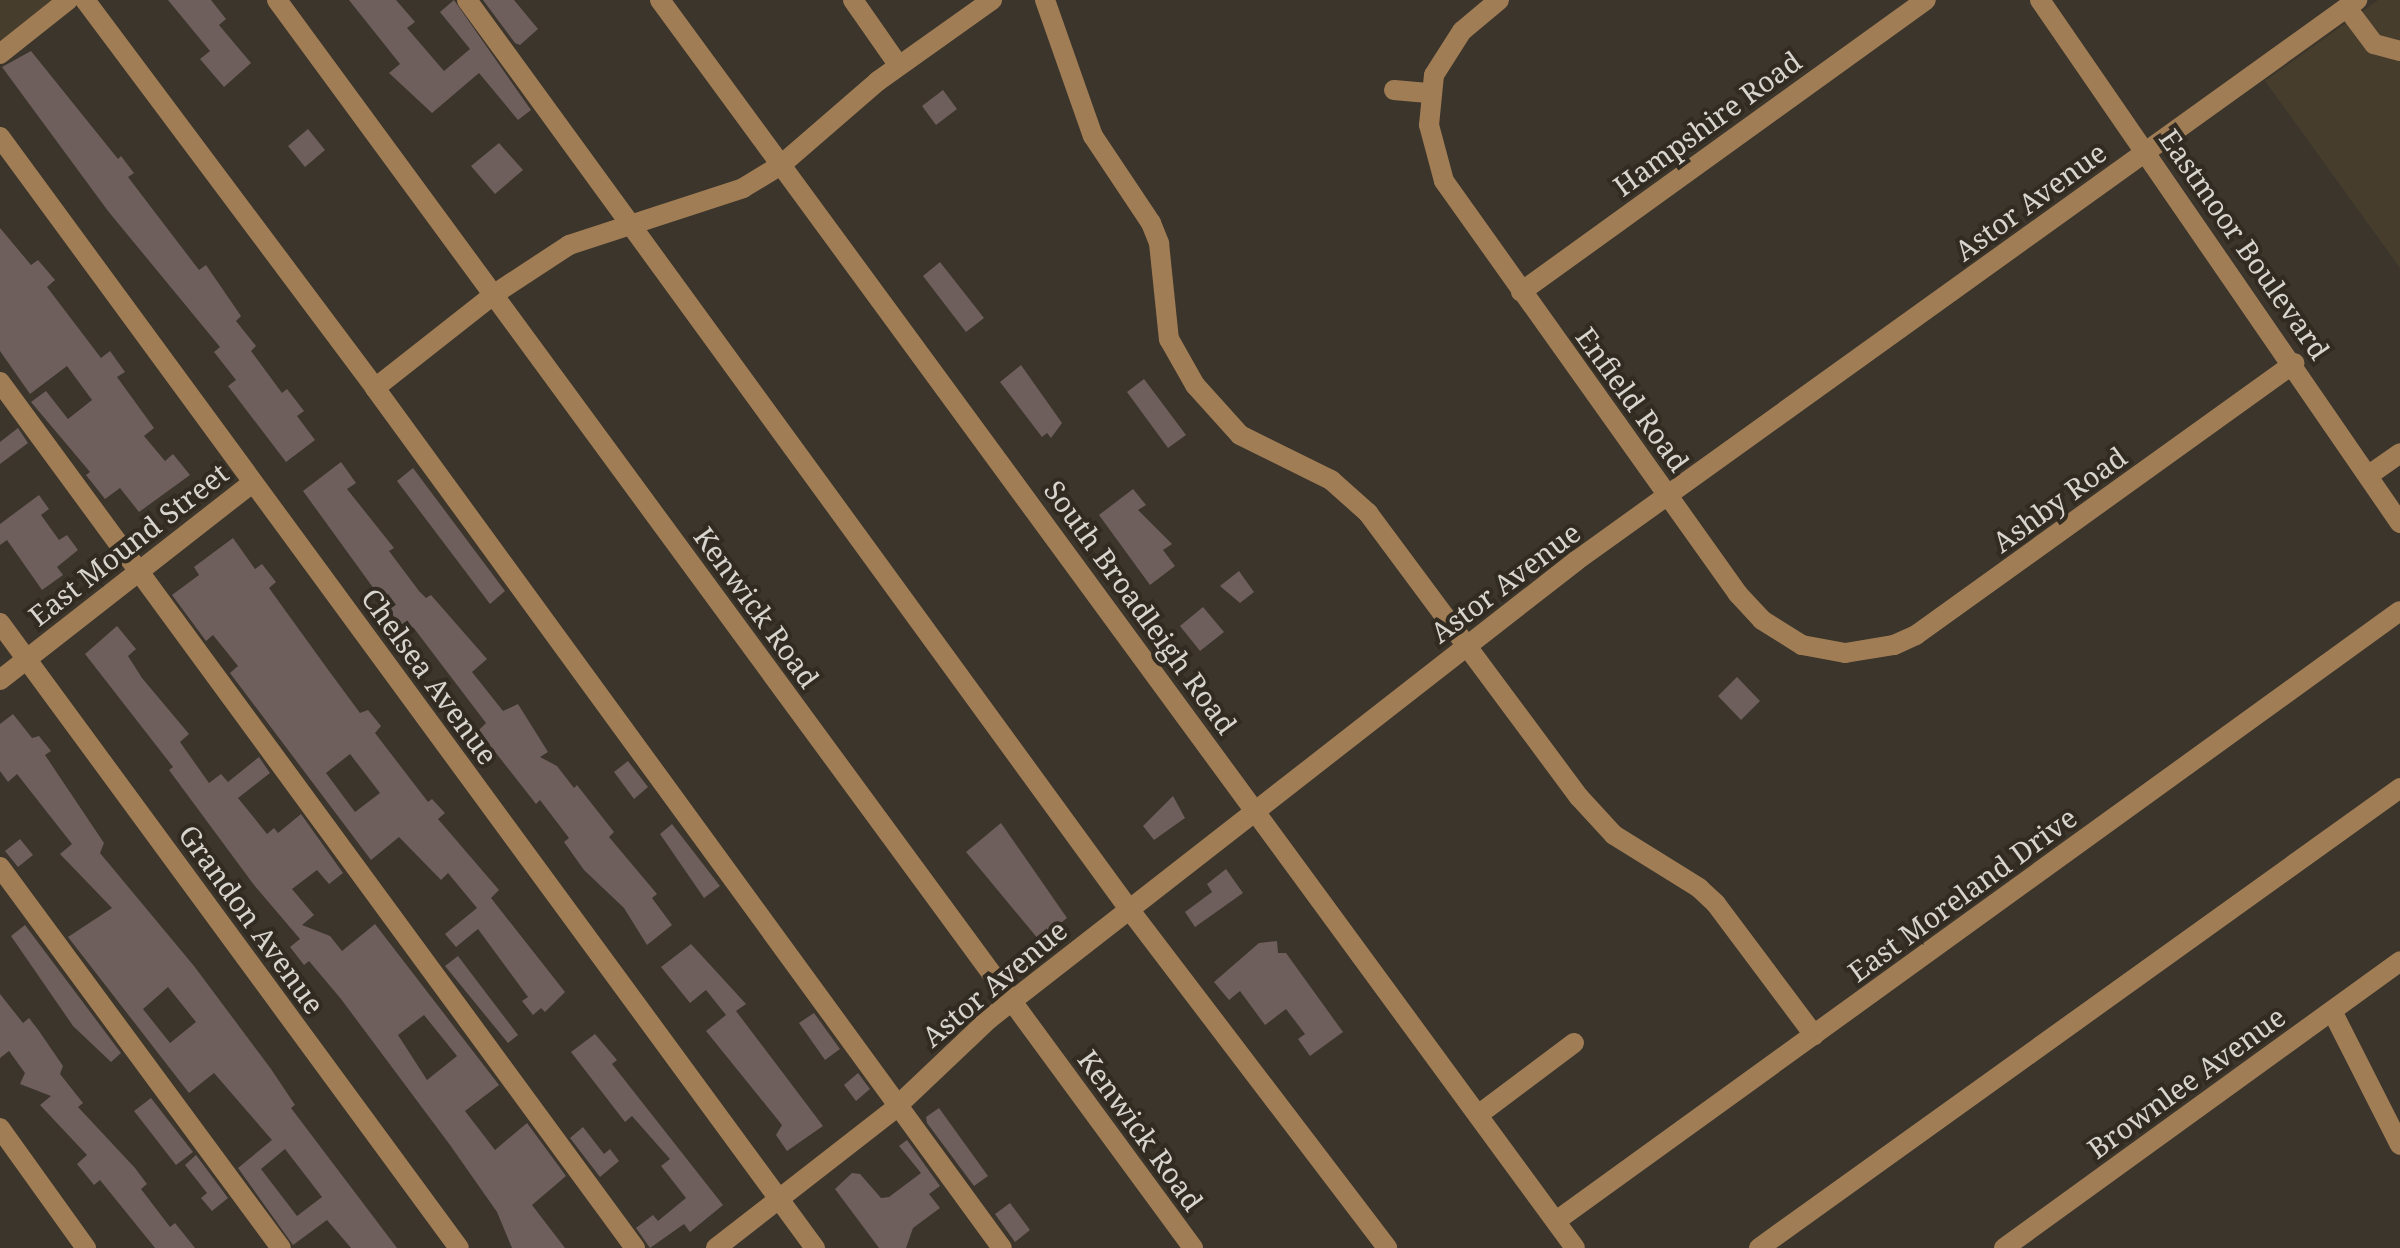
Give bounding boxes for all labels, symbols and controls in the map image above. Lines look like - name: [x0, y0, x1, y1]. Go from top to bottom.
- street label: Hampshire Road: [1607, 44, 1807, 202]
- street label: Eastmoor Boulevard: [2153, 122, 2337, 366]
- street label: Astor Avenue: [1948, 135, 2112, 267]
- street label: Enfield Road: [1570, 320, 1696, 478]
- street label: Ashby Road: [1985, 439, 2133, 559]
- street label: East Mound Street: [22, 456, 234, 632]
- street label: South Broadleigh Road: [1038, 474, 1244, 740]
- street label: Astor Avenue: [1423, 515, 1587, 649]
- street label: Kenwick Road: [688, 520, 826, 694]
- street label: Chelsea Avenue: [355, 581, 505, 771]
- street label: East Moreland Drive: [1841, 800, 2083, 988]
- street label: Grandon Avenue: [172, 818, 332, 1020]
- street label: Astor Avenue: [915, 913, 1073, 1053]
- street label: Brownlee Avenue: [2081, 999, 2291, 1165]
- street label: Kenwick Road: [1072, 1043, 1210, 1217]

